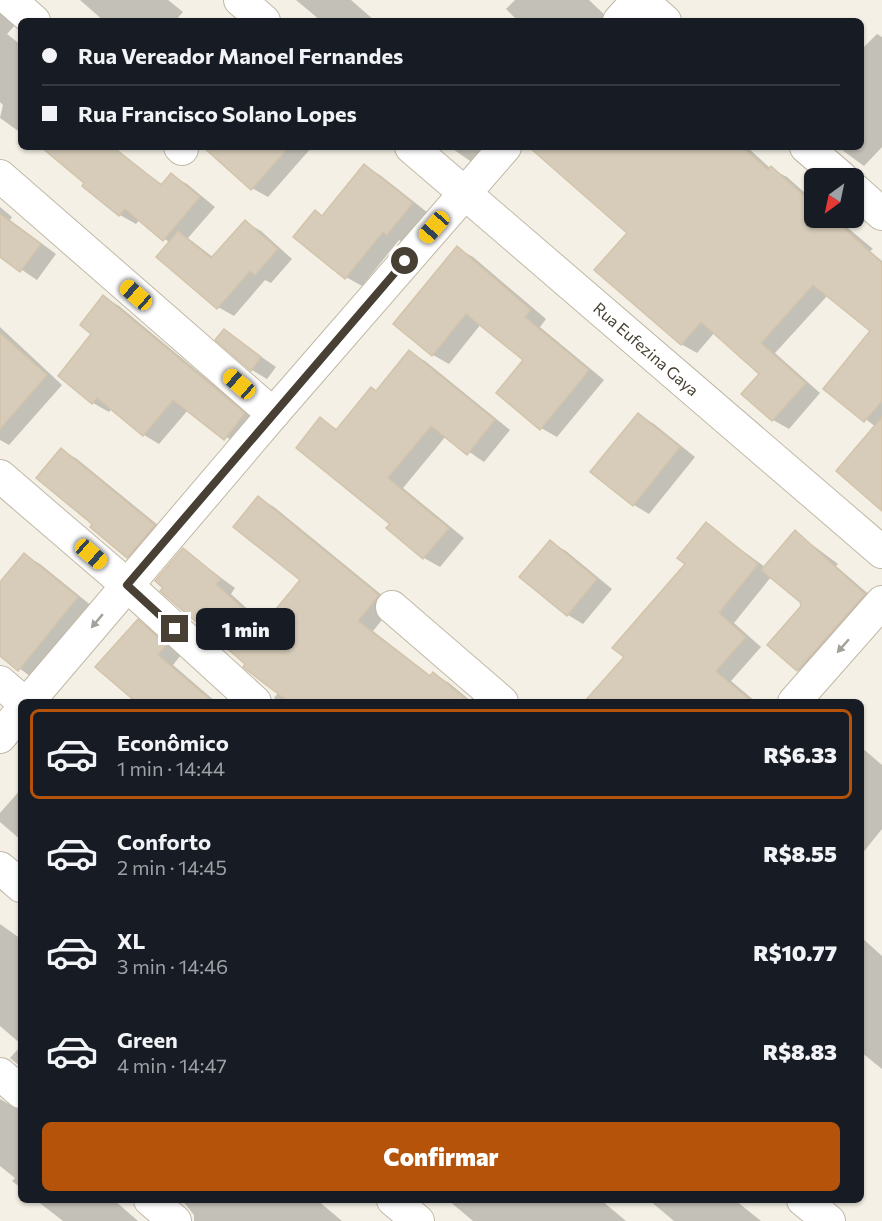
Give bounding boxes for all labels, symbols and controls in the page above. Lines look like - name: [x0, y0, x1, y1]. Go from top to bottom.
- text: Rua Vereador Manoel Fernandes: [78, 42, 403, 69]
- text: Rua Francisco Solano Lopes: [78, 100, 357, 127]
- north arrow: [804, 168, 864, 228]
- map controls: [804, 168, 864, 228]
- car: [415, 208, 453, 246]
- route start: [391, 247, 418, 274]
- car: [117, 276, 155, 314]
- street label: Rua Eufezina Gaya: [590, 298, 703, 399]
- car: [220, 365, 258, 403]
- car: [72, 535, 110, 573]
- callout: 1 min: [196, 608, 295, 650]
- one-way arrow: [91, 613, 104, 628]
- route end: [161, 615, 188, 642]
- text: 1 min: [221, 617, 270, 641]
- one-way arrow: [837, 638, 850, 653]
- icon: car: [45, 727, 99, 781]
- text: Econômico: [117, 729, 229, 756]
- text: R$6.33: [763, 741, 837, 768]
- text: 1 min · 14:44: [117, 756, 225, 780]
- icon: car: [45, 826, 99, 880]
- text: Conforto: [117, 828, 211, 855]
- text: R$8.55: [763, 840, 837, 867]
- text: 2 min · 14:45: [117, 855, 227, 879]
- icon: car: [45, 925, 99, 979]
- text: XL: [117, 927, 145, 954]
- text: R$10.77: [753, 939, 837, 966]
- text: 3 min · 14:46: [117, 954, 228, 978]
- icon: car: [45, 1024, 99, 1078]
- text: Green: [117, 1026, 178, 1053]
- text: R$8.83: [763, 1038, 837, 1065]
- text: 4 min · 14:47: [117, 1053, 227, 1077]
- button: Confirmar: [42, 1122, 840, 1191]

